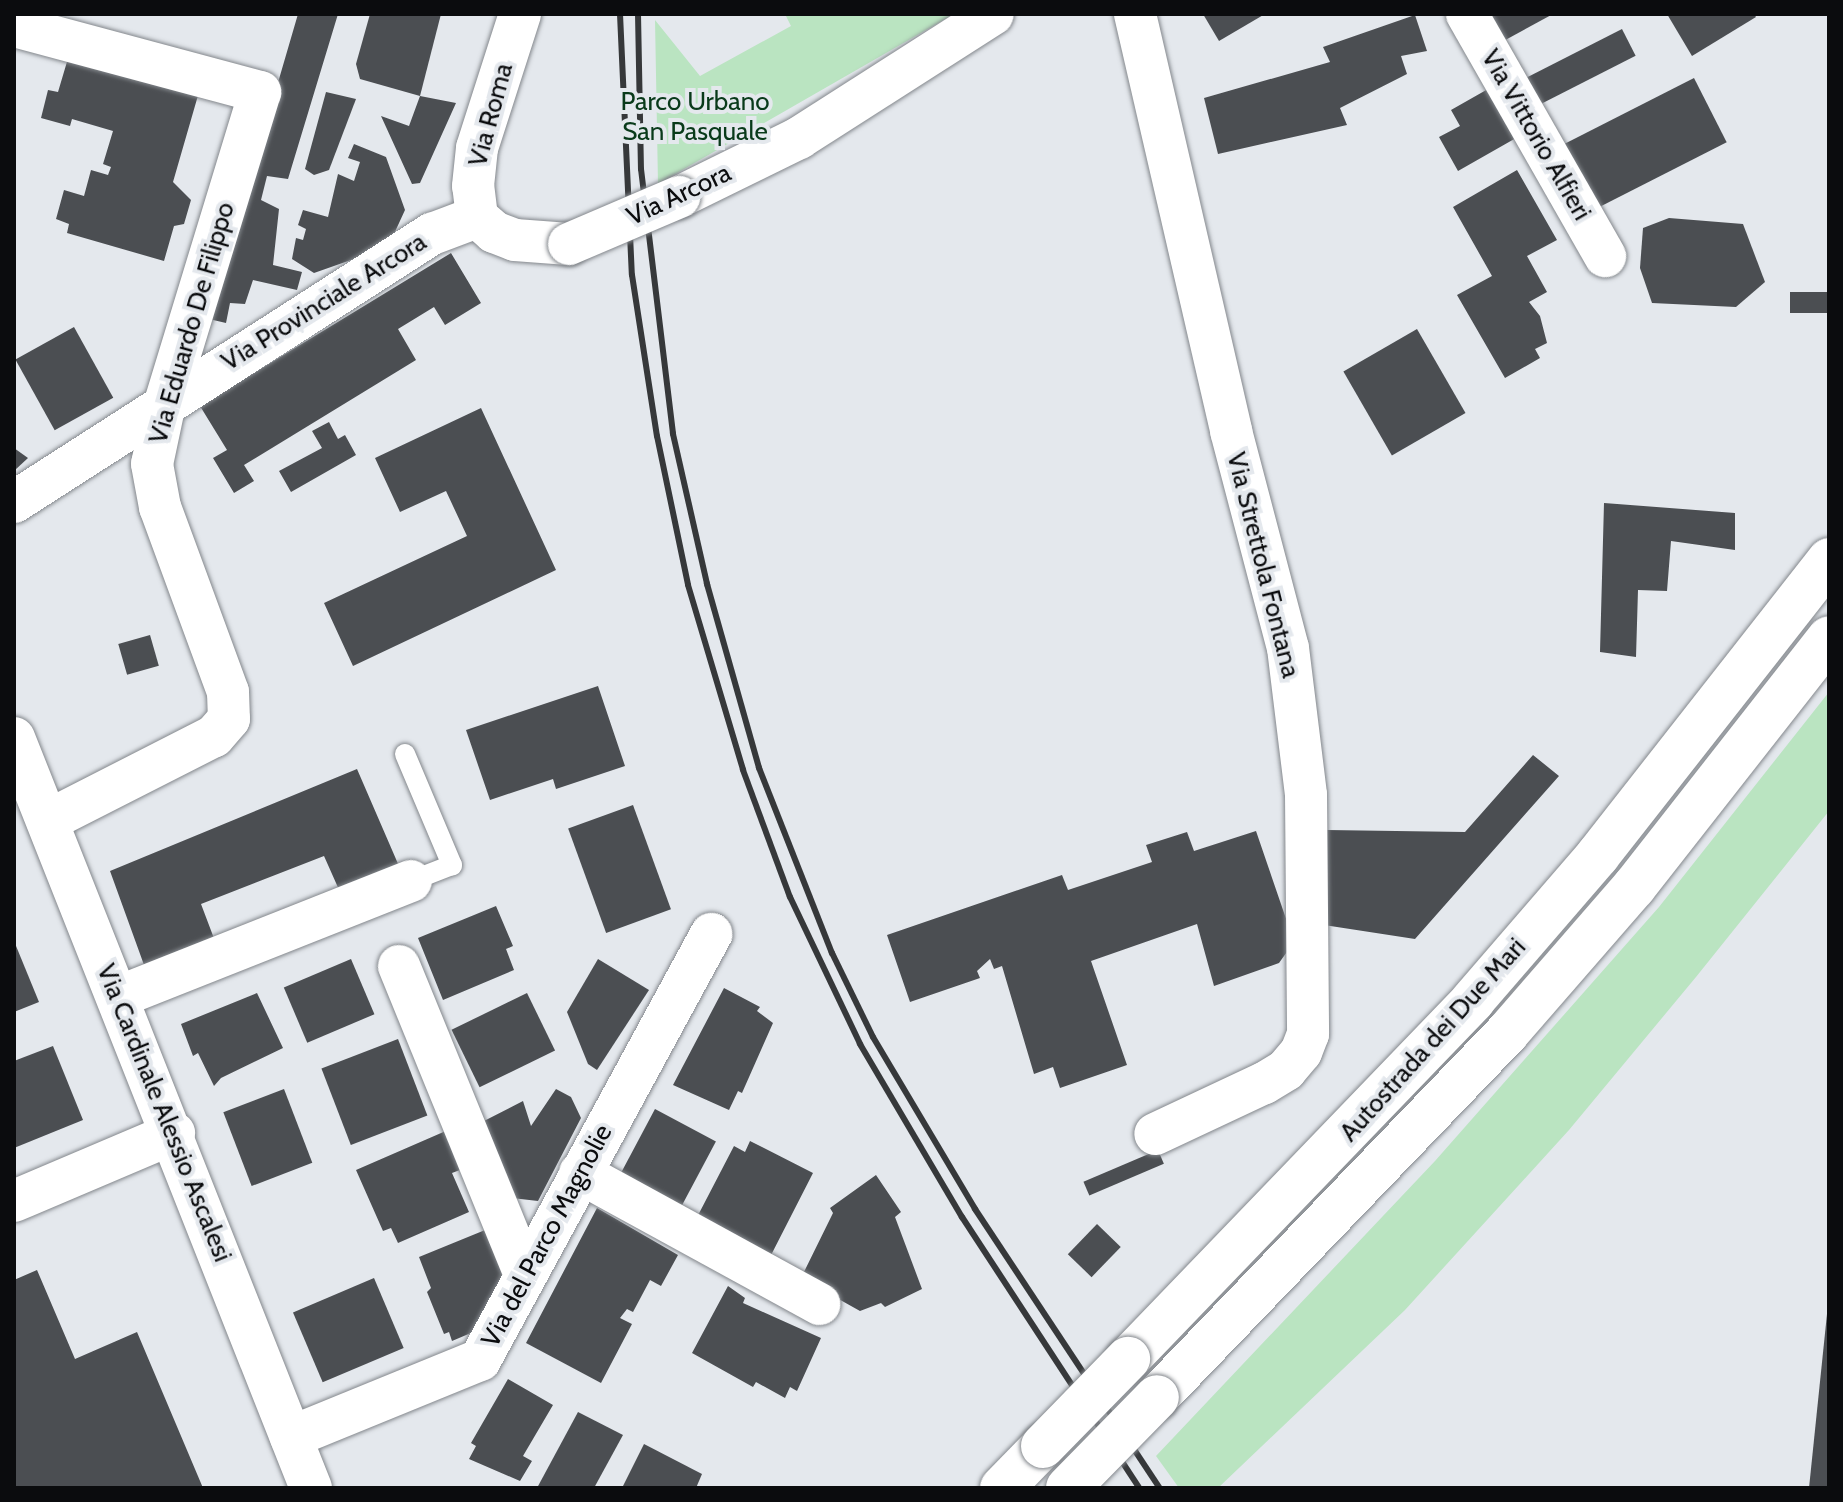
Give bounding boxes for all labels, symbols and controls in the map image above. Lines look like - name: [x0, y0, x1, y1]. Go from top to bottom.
- street label: Via Vittorio Alfieri: [1474, 44, 1598, 226]
- street label: Via Roma: [462, 60, 520, 170]
- park label: Parco Urbano San Pasquale: [620, 86, 770, 148]
- street label: Via Arcora: [622, 157, 736, 233]
- street label: Via Eduardo De Filippo: [143, 199, 241, 447]
- street label: Via Provinciale Arcora: [216, 226, 432, 378]
- street label: Via Strettola Fontana: [1220, 449, 1306, 681]
- street label: Autostrada dei Due Mari: [1333, 932, 1533, 1148]
- street label: Via Cardinale Alessio Ascalesi: [90, 960, 238, 1266]
- street label: Via del Parco Magnolie: [475, 1119, 619, 1353]

